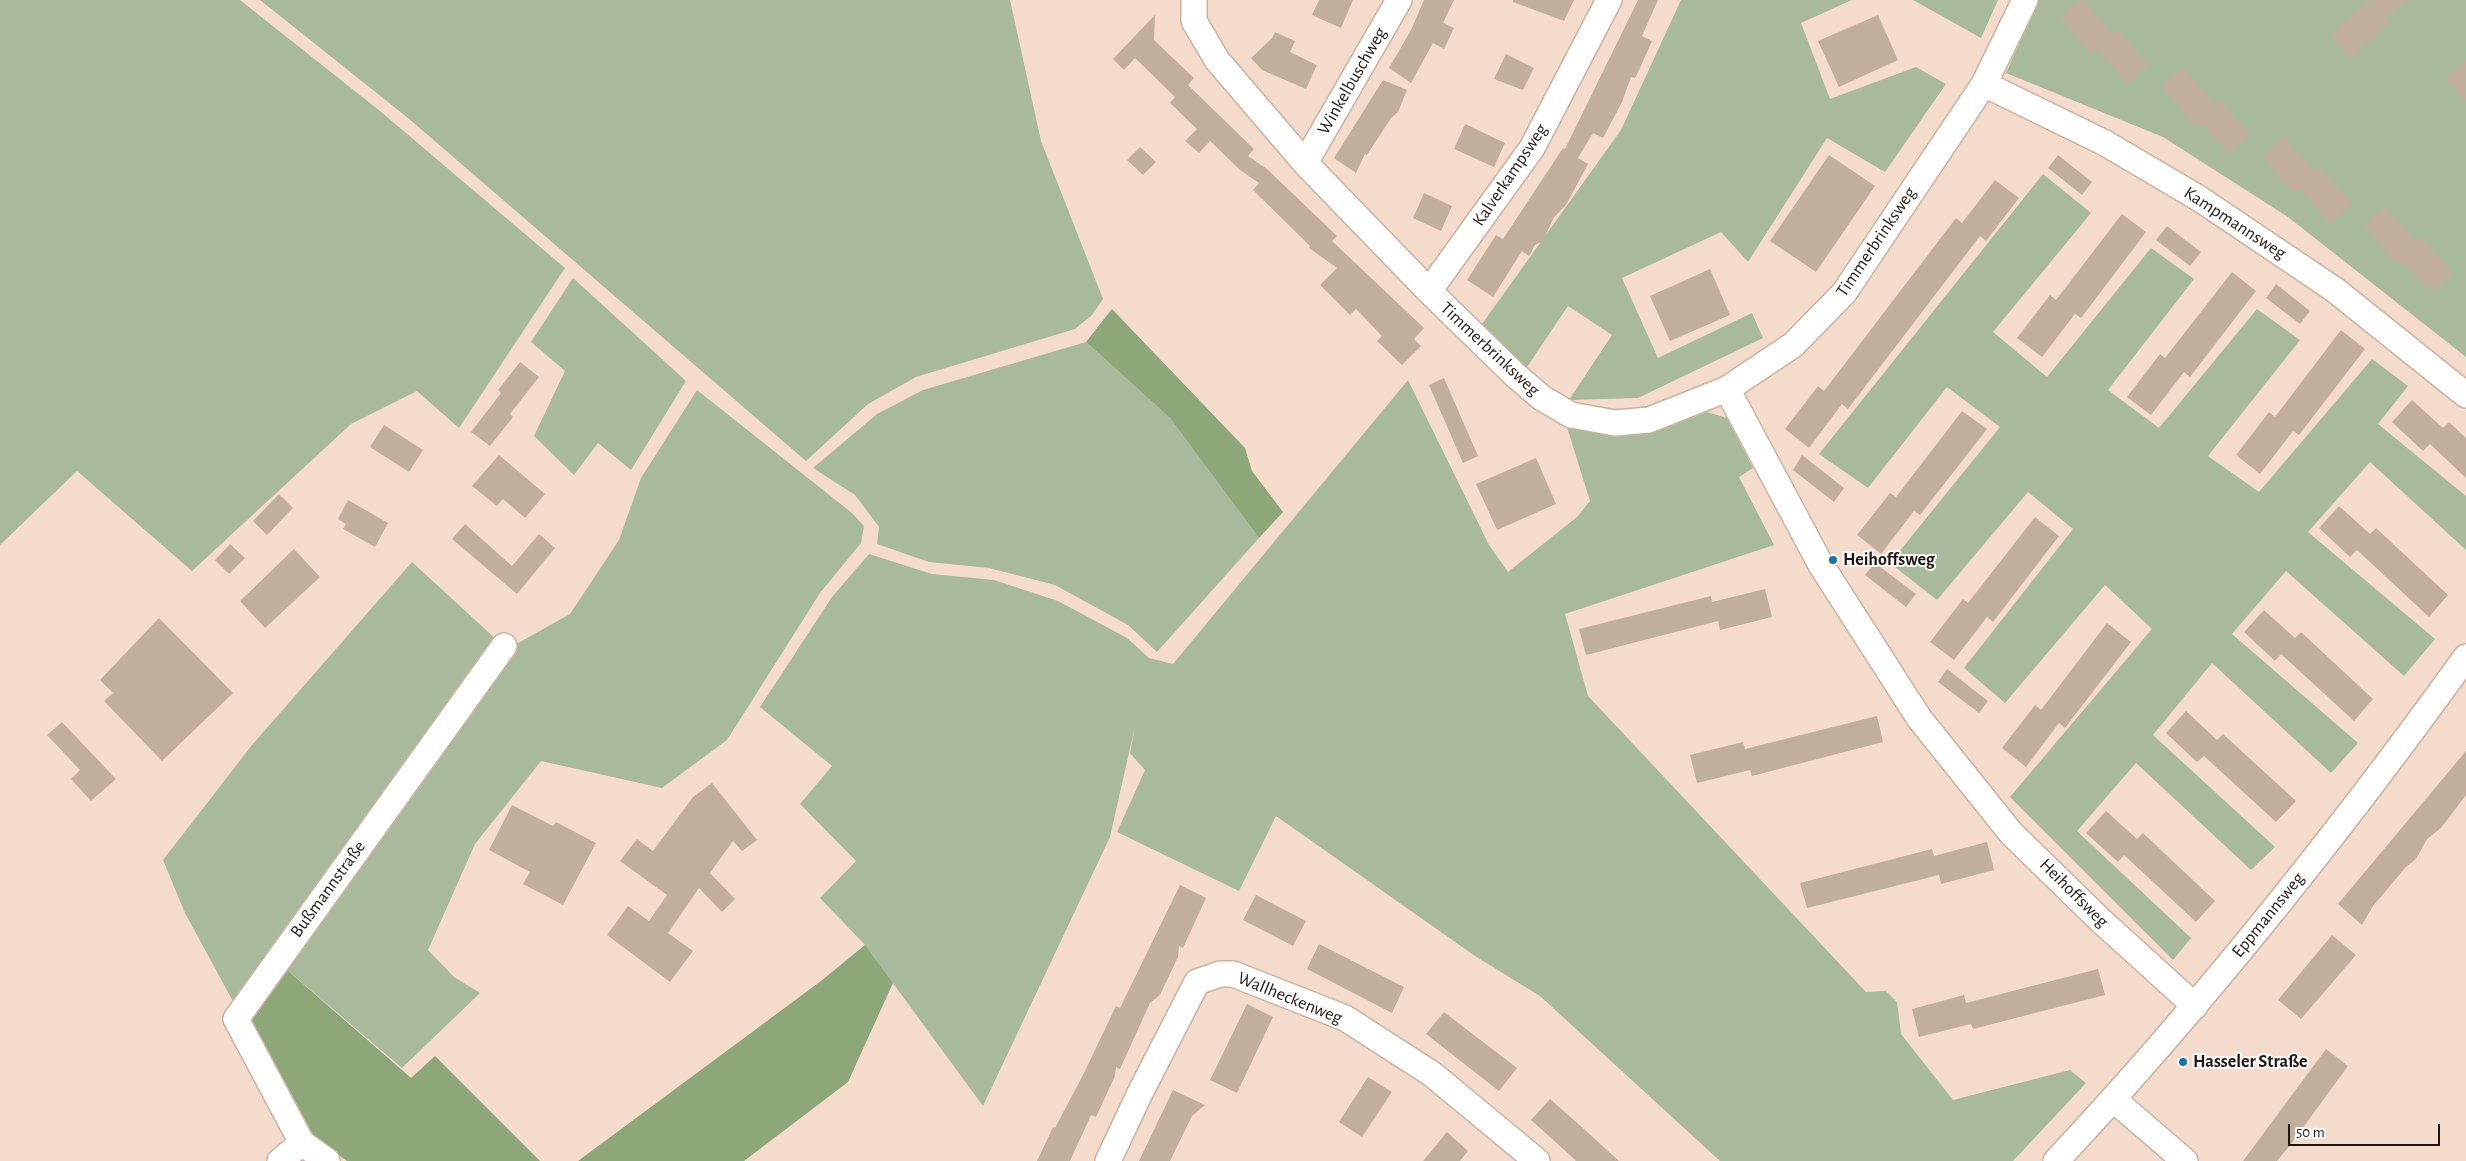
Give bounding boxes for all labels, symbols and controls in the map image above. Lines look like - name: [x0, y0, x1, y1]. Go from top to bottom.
- street label: Winkelbuschweg: [1313, 24, 1391, 138]
- street label: Kalverkampsweg: [1468, 120, 1552, 230]
- street label: Kampmannsweg: [2180, 182, 2290, 264]
- street label: Timmerbrinksweg: [1831, 183, 1921, 301]
- street label: Timmerbrinksweg: [1436, 297, 1544, 401]
- place label: Heihoffsweg: [1843, 549, 1935, 571]
- marker: Heihoffsweg: [1827, 554, 1839, 566]
- street label: Bußmannstraße: [286, 836, 370, 942]
- street label: Heihoffsweg: [2035, 854, 2113, 932]
- street label: Eppmannsweg: [2227, 868, 2309, 962]
- street label: Wallheckenweg: [1235, 967, 1345, 1029]
- place label: Hasseler Straße: [2193, 1051, 2307, 1073]
- marker: Hasseler Straße: [2177, 1056, 2189, 1068]
- scale bar: [2291, 1114, 2444, 1146]
- text: 50 m: [2296, 1125, 2325, 1140]

